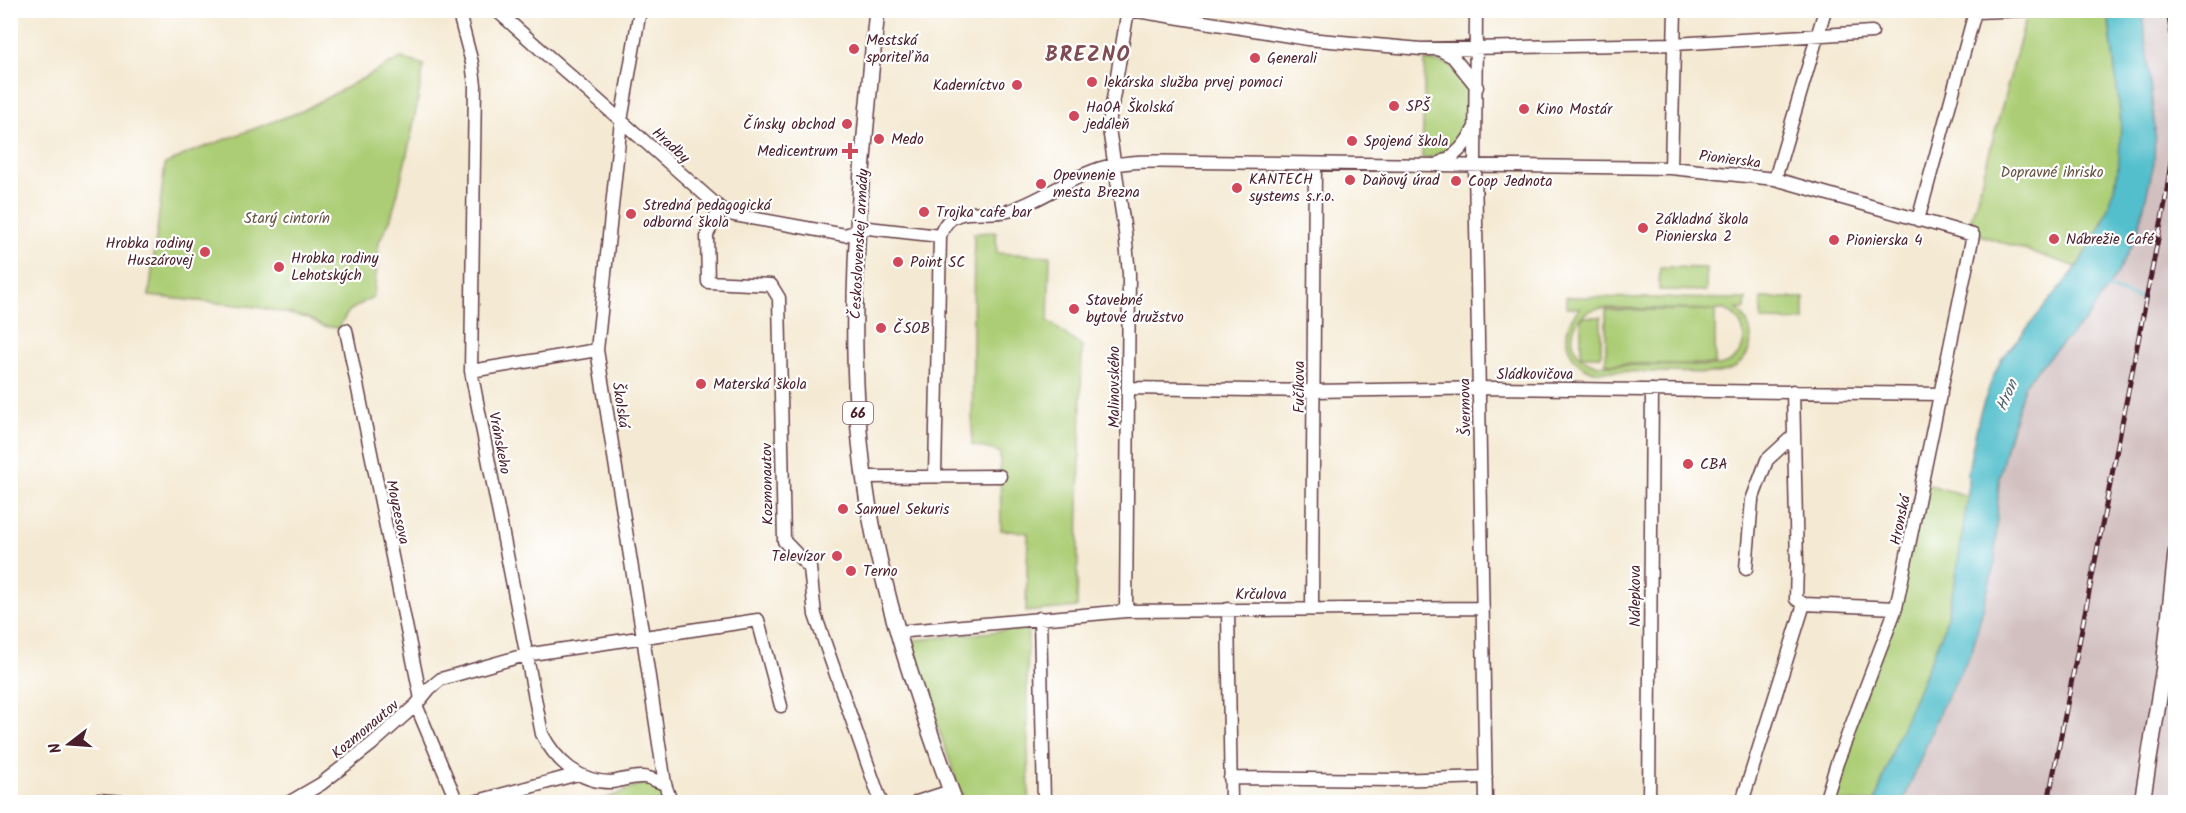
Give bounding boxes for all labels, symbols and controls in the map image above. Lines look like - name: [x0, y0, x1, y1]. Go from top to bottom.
- place label: Mestská sporiteľňa: [866, 29, 929, 70]
- district label: BREZNO: [1045, 39, 1131, 72]
- marker: Mestská sporiteľňa: [847, 42, 861, 56]
- place label: Generali: [1267, 47, 1318, 71]
- marker: Generali: [1248, 51, 1262, 65]
- place label: lekárska služba prvej pomoci: [1104, 71, 1284, 95]
- place label: Kaderníctvo: [933, 74, 1005, 98]
- marker: lekárska služba prvej pomoci: [1085, 75, 1099, 89]
- marker: Kaderníctvo: [1010, 78, 1024, 92]
- place label: SPŠ: [1406, 95, 1431, 119]
- place label: HaOA Školská jedáleň: [1082, 96, 1175, 137]
- place label: Kino Mostár: [1536, 98, 1613, 122]
- marker: SPŠ: [1387, 99, 1401, 113]
- marker: Kino Mostár: [1517, 102, 1531, 116]
- marker: HaOA Školská jedáleň: [1067, 109, 1081, 123]
- place label: Čínsky obchod: [743, 113, 836, 137]
- marker: Čínsky obchod: [840, 117, 854, 131]
- street label: Hradby: [646, 122, 696, 170]
- place label: Medo: [891, 128, 924, 152]
- place label: Spojená škola: [1364, 130, 1449, 154]
- marker: Medo: [872, 132, 886, 146]
- marker: Spojená škola: [1345, 134, 1359, 148]
- place label: Medicentrum: [757, 140, 838, 164]
- marker: Medicentrum: [843, 144, 857, 158]
- street label: Pionierska: [1698, 144, 1762, 176]
- park label: Dopravné ihrisko: [2001, 161, 2104, 185]
- place label: Opevnenie mesta Brezna: [1053, 164, 1140, 205]
- street label: Československej armády: [844, 167, 876, 320]
- place label: KANTECH systems s.r.o.: [1249, 168, 1335, 209]
- place label: Daňový úrad: [1362, 169, 1440, 193]
- place label: Coop Jednota: [1468, 170, 1553, 194]
- marker: Daňový úrad: [1343, 173, 1357, 187]
- marker: Coop Jednota: [1449, 174, 1463, 188]
- marker: Opevnenie mesta Brezna: [1034, 177, 1048, 191]
- marker: KANTECH systems s.r.o.: [1230, 181, 1244, 195]
- place label: Stredná pedagogická odborná škola: [643, 194, 773, 235]
- place label: Trojka cafe bar: [936, 201, 1033, 225]
- marker: Trojka cafe bar: [917, 205, 931, 219]
- park label: Starý cintorín: [244, 207, 330, 231]
- marker: Stredná pedagogická odborná škola: [624, 207, 638, 221]
- place label: Základná škola Pionierska 2: [1655, 208, 1749, 249]
- marker: Základná škola Pionierska 2: [1636, 221, 1650, 235]
- place label: Nábrežie Café: [2066, 228, 2155, 252]
- place label: Pionierska 4: [1846, 229, 1923, 253]
- place label: Hrobka rodiny Huszárovej: [105, 232, 194, 273]
- marker: Nábrežie Café: [2047, 232, 2061, 246]
- marker: Pionierska 4: [1827, 233, 1841, 247]
- marker: Hrobka rodiny Huszárovej: [198, 245, 212, 259]
- place label: Hrobka rodiny Lehotských: [291, 247, 380, 288]
- place label: Point SC: [910, 251, 965, 275]
- marker: Point SC: [891, 255, 905, 269]
- marker: Hrobka rodiny Lehotských: [272, 260, 286, 274]
- place label: Stavebné bytové družstvo: [1086, 289, 1184, 330]
- marker: Stavebné bytové družstvo: [1067, 302, 1081, 316]
- place label: ČSOB: [893, 317, 930, 341]
- marker: ČSOB: [874, 321, 888, 335]
- street label: Malinovského: [1103, 346, 1127, 428]
- street label: Fučíkova: [1288, 361, 1312, 413]
- street label: Sládkovičova: [1497, 363, 1573, 387]
- place label: Materská škola: [713, 373, 807, 397]
- water label: Hron: [1990, 375, 2026, 415]
- marker: Materská škola: [694, 377, 708, 391]
- street label: Švermova: [1453, 378, 1479, 436]
- street label: Školská: [605, 381, 636, 432]
- road number: 66: [843, 402, 873, 424]
- street label: Vránskeho: [481, 410, 517, 477]
- street label: Kozmonautov: [755, 442, 781, 525]
- place label: CBA: [1700, 453, 1728, 477]
- marker: CBA: [1681, 457, 1695, 471]
- street label: Moyzesova: [378, 478, 416, 547]
- street label: Hronská: [1884, 491, 1918, 547]
- place label: Samuel Sekuris: [855, 498, 950, 522]
- marker: Samuel Sekuris: [836, 502, 850, 516]
- place label: Televízor: [772, 545, 826, 569]
- marker: Televízor: [830, 549, 844, 563]
- place label: Terno: [863, 560, 898, 584]
- marker: Terno: [844, 564, 858, 578]
- street label: Nálepkova: [1624, 565, 1648, 627]
- street label: Krčulova: [1235, 583, 1287, 607]
- street label: Kozmonautov: [326, 694, 405, 765]
- north arrow: [39, 714, 99, 774]
- text: N: [43, 739, 70, 756]

